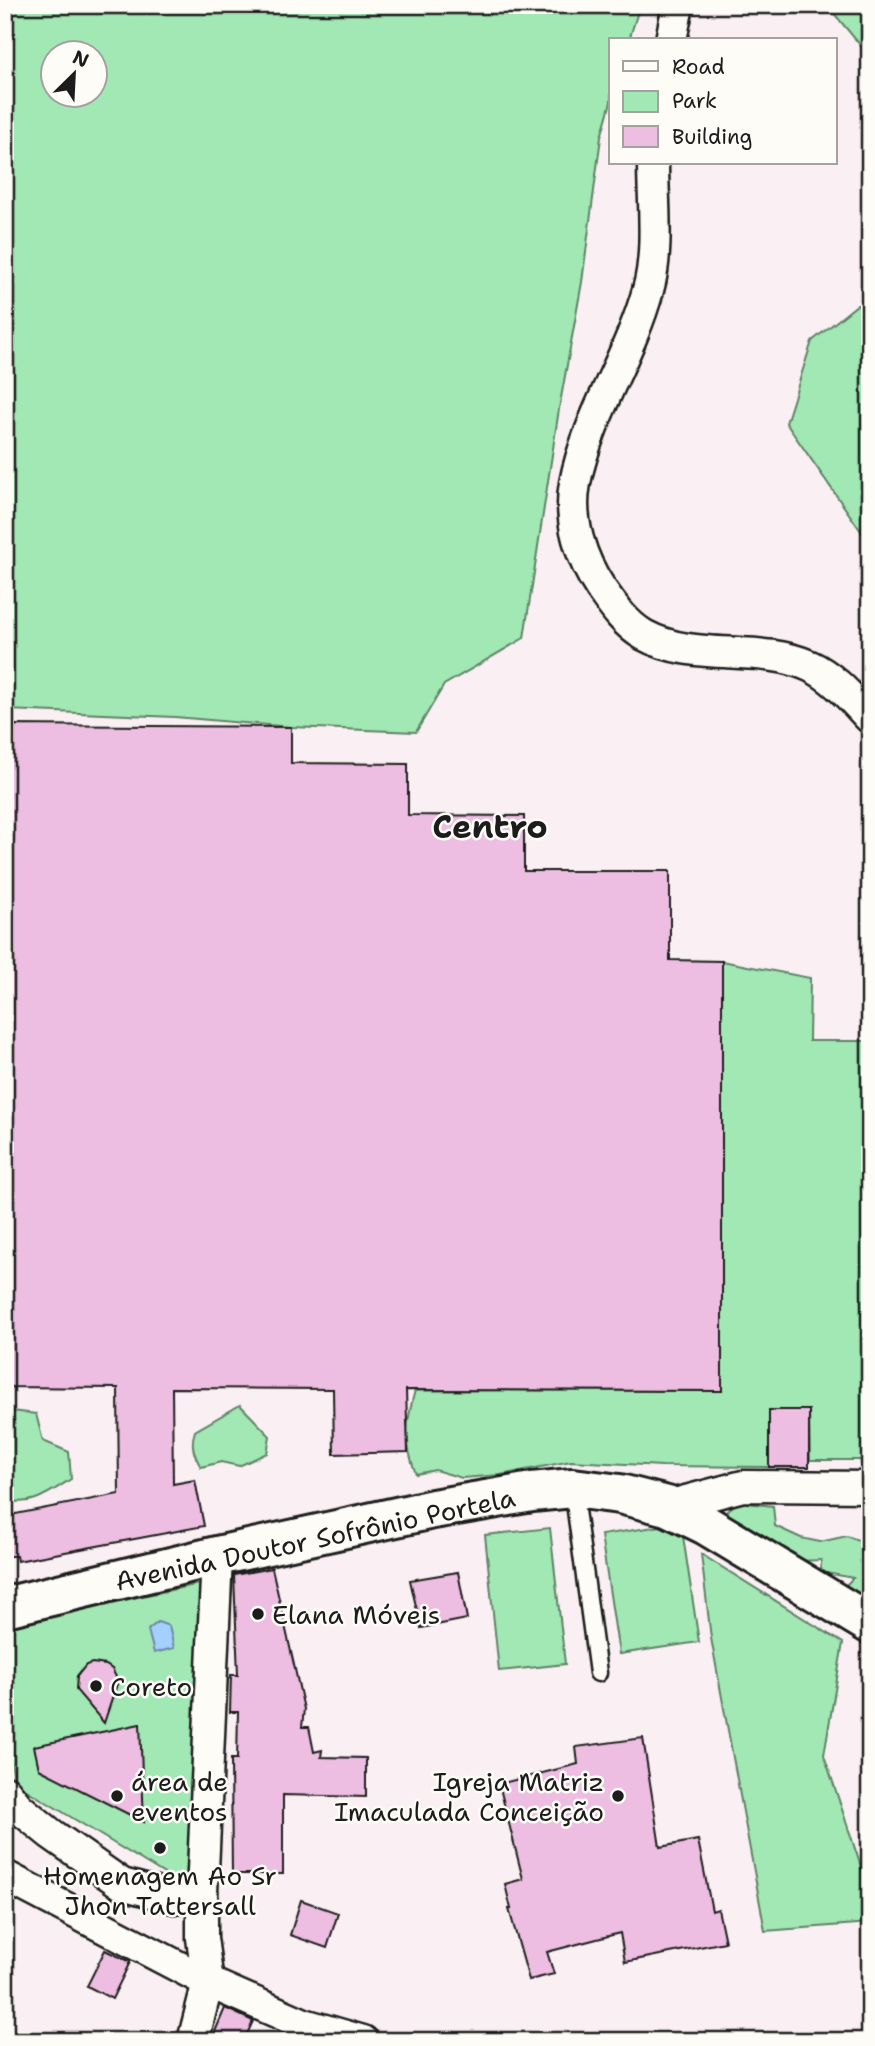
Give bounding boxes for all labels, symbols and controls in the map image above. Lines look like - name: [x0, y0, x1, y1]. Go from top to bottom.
- north arrow: [38, 38, 108, 108]
- legend: [609, 38, 836, 164]
- text: N: [69, 44, 93, 73]
- text: Road: [672, 53, 725, 81]
- text: Park: [672, 87, 717, 115]
- text: Building: [672, 123, 752, 151]
- district label: Centro: [432, 804, 548, 849]
- street label: Avenida Doutor Sofrônio Portela: [112, 1479, 518, 1599]
- place label: Elana Móveis: [272, 1597, 440, 1632]
- marker: Elana Móveis: [250, 1606, 266, 1622]
- place label: Coreto: [110, 1669, 192, 1704]
- marker: Coreto: [88, 1678, 104, 1694]
- place label: área de eventos: [131, 1764, 228, 1829]
- place label: Igreja Matriz Imaculada Conceição: [334, 1764, 604, 1829]
- marker: área de eventos: [109, 1788, 125, 1804]
- marker: Igreja Matriz Imaculada Conceição: [610, 1788, 626, 1804]
- marker: Homenagem Ao Sr Jhon Tattersall: [152, 1840, 168, 1856]
- place label: Homenagem Ao Sr Jhon Tattersall: [43, 1858, 277, 1923]

